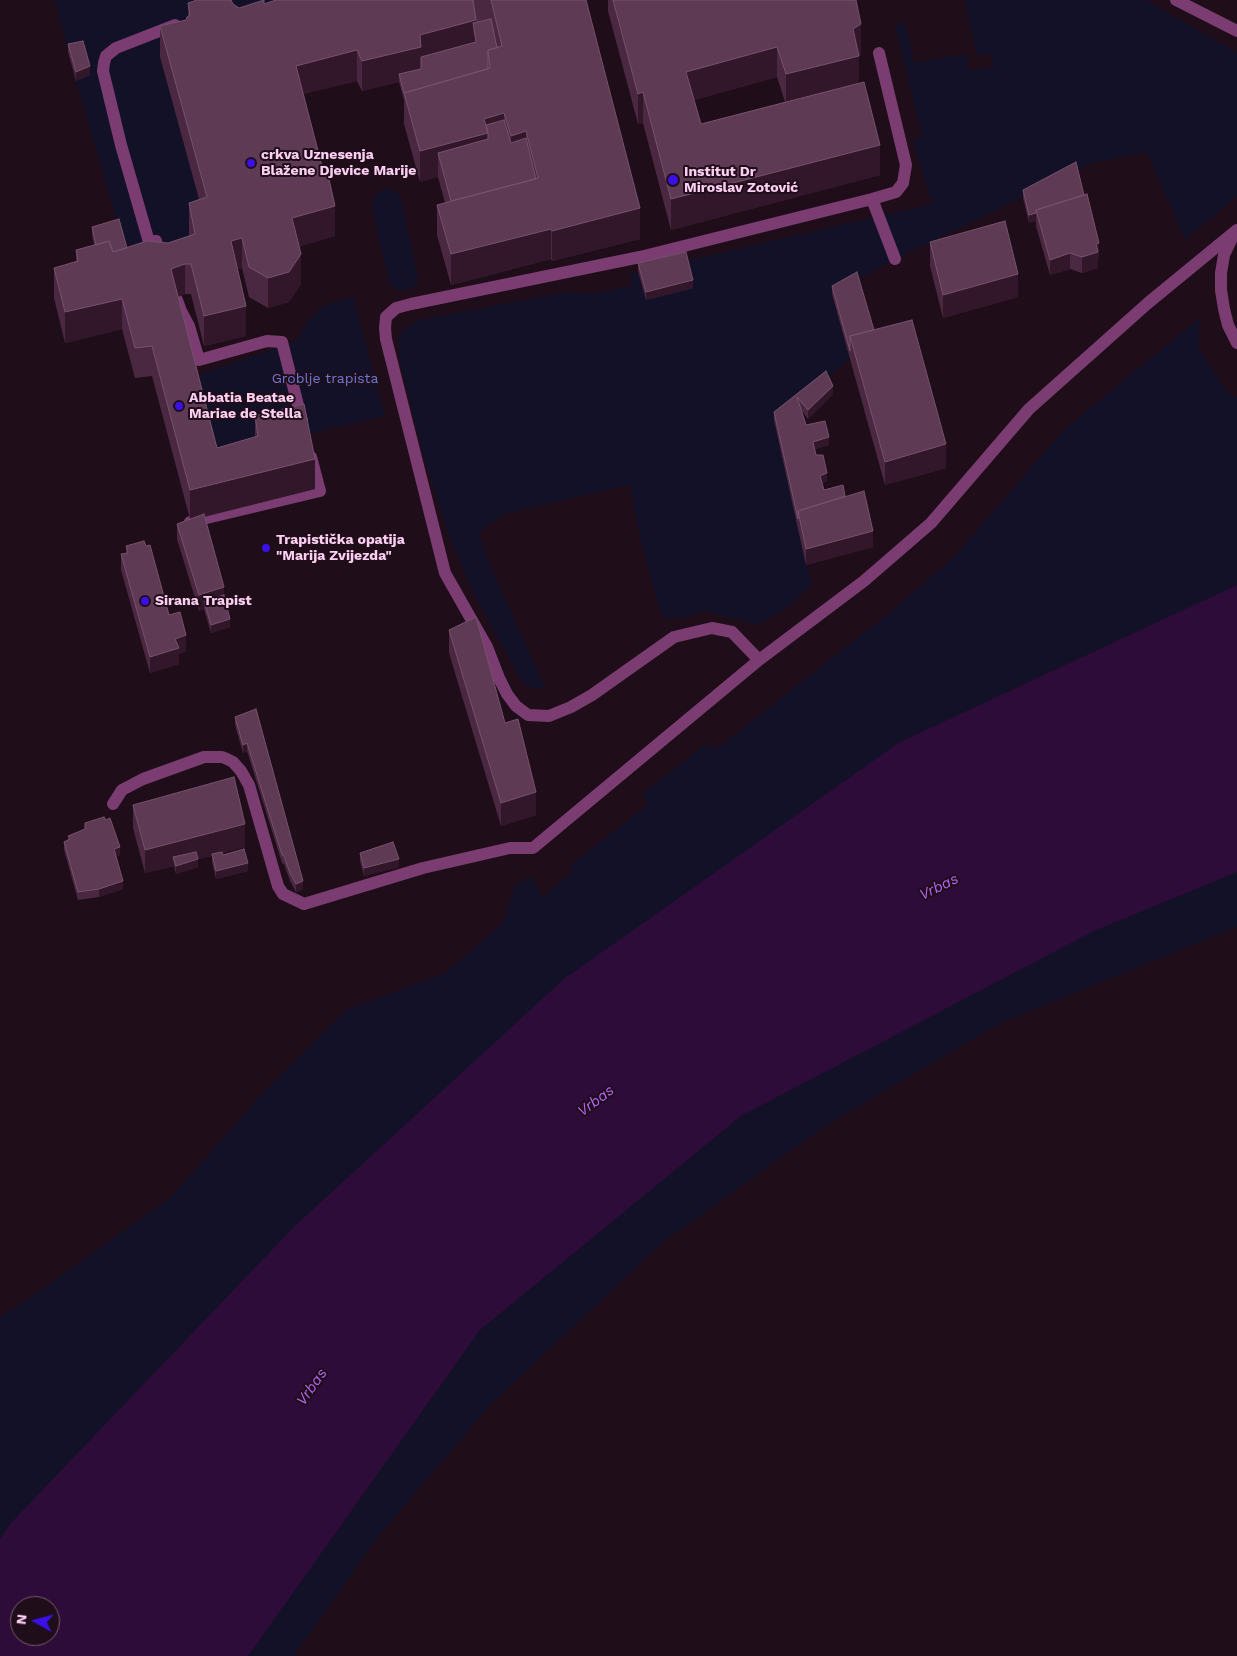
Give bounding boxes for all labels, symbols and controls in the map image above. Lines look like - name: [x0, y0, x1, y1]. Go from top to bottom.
- place label: crkva Uznesenja Blažene Djevice Marije: [261, 147, 416, 180]
- marker: crkva Uznesenja Blažene Djevice Marije: [245, 157, 257, 169]
- place label: Institut Dr Miroslav Zotović: [684, 164, 798, 196]
- marker: Institut Dr Miroslav Zotović: [666, 173, 680, 187]
- park label: Groblje trapista: [272, 371, 378, 387]
- place label: Abbatia Beatae Mariae de Stella: [189, 390, 302, 422]
- marker: Abbatia Beatae Mariae de Stella: [173, 400, 185, 412]
- place label: Trapistička opatija "Marija Zvijezda": [276, 532, 405, 564]
- marker: Trapistička opatija "Marija Zvijezda": [260, 542, 272, 554]
- place label: Sirana Trapist: [155, 593, 252, 609]
- marker: Sirana Trapist: [139, 595, 151, 607]
- water label: Vrbas: [917, 870, 961, 904]
- water label: Vrbas: [574, 1082, 618, 1120]
- water label: Vrbas: [293, 1365, 331, 1409]
- north arrow: [10, 1596, 60, 1646]
- text: N: [13, 1613, 30, 1625]

